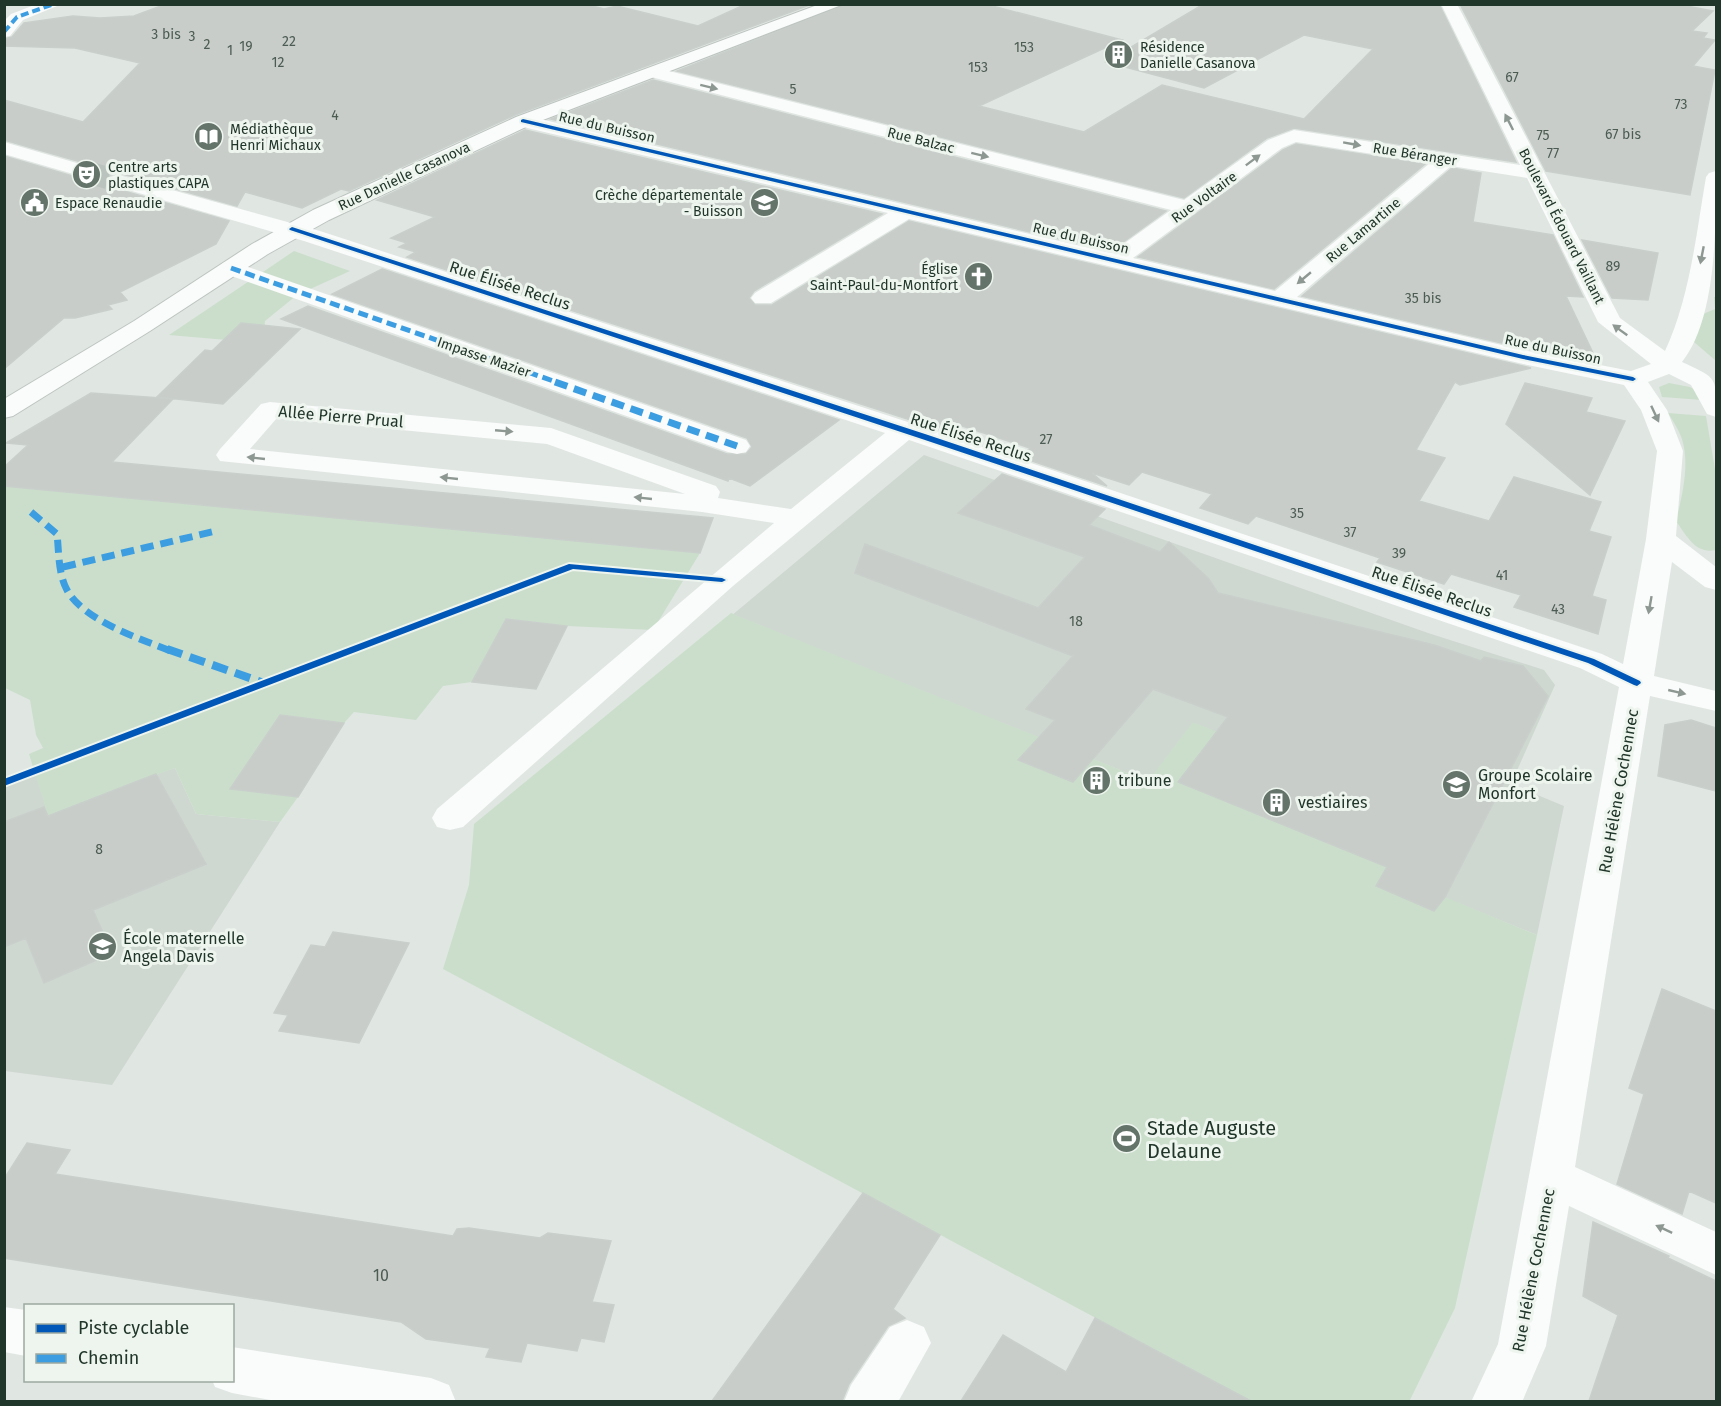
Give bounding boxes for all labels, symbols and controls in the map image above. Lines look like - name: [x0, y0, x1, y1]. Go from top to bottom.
- house number: 3 bis: [151, 26, 181, 43]
- house number: 3: [189, 28, 196, 45]
- house number: 22: [282, 33, 296, 50]
- house number: 2: [204, 36, 211, 53]
- house number: 19: [239, 38, 253, 55]
- house number: 153: [1014, 39, 1034, 56]
- building icon: Résidence Danielle Casanova: [1103, 39, 1135, 71]
- place label: Résidence Danielle Casanova: [1140, 39, 1256, 72]
- house number: 1: [227, 42, 233, 59]
- house number: 12: [272, 54, 285, 71]
- house number: 153: [968, 59, 988, 76]
- house number: 67: [1505, 69, 1519, 86]
- house number: 5: [789, 81, 797, 98]
- one-way arrow: [700, 82, 719, 92]
- house number: 73: [1674, 96, 1688, 113]
- house number: 4: [331, 107, 339, 124]
- street label: Rue du Buisson: [557, 108, 657, 147]
- one-way arrow: [1504, 113, 1514, 130]
- library icon: Médiathèque Henri Michaux: [193, 121, 225, 153]
- place label: Médiathèque Henri Michaux: [230, 121, 321, 154]
- street label: Rue Balzac: [886, 124, 956, 157]
- house number: 67 bis: [1605, 126, 1641, 143]
- house number: 75: [1536, 127, 1550, 144]
- street label: Rue Danielle Casanova: [336, 138, 473, 214]
- street label: Rue Béranger: [1372, 139, 1459, 170]
- one-way arrow: [1342, 140, 1361, 149]
- street label: Boulevard Édouard Vaillant: [1515, 145, 1610, 308]
- house number: 77: [1547, 145, 1559, 162]
- one-way arrow: [971, 151, 989, 161]
- one-way arrow: [1246, 155, 1261, 167]
- theatre icon: Centre arts plastiques CAPA: [71, 159, 103, 191]
- place label: Centre arts plastiques CAPA: [108, 159, 209, 192]
- street label: Rue Voltaire: [1168, 168, 1240, 227]
- public building icon: Espace Renaudie: [18, 187, 50, 219]
- place label: Crèche départementale - Buisson: [595, 187, 743, 220]
- school or university icon: Crèche départementale - Buisson: [748, 187, 780, 219]
- street label: Rue Lamartine: [1323, 194, 1404, 267]
- place label: Espace Renaudie: [55, 195, 162, 212]
- street label: Rue du Buisson: [1031, 219, 1131, 258]
- one-way arrow: [1697, 246, 1706, 265]
- street label: Rue Élisée Reclus: [447, 256, 573, 314]
- house number: 89: [1606, 258, 1620, 275]
- place label: Église Saint-Paul-du-Montfort: [810, 260, 959, 294]
- church icon: Église Saint-Paul-du-Montfort: [963, 261, 995, 293]
- one-way arrow: [1296, 272, 1312, 285]
- house number: 35 bis: [1405, 290, 1442, 307]
- one-way arrow: [1613, 324, 1628, 336]
- street label: Rue du Buisson: [1503, 331, 1603, 368]
- street label: Impasse Mazier: [435, 334, 533, 382]
- street label: Allée Pierre Prual: [278, 402, 404, 431]
- one-way arrow: [1650, 406, 1659, 423]
- street label: Rue Élisée Reclus: [908, 408, 1034, 466]
- one-way arrow: [495, 426, 514, 436]
- house number: 27: [1039, 431, 1053, 448]
- one-way arrow: [246, 453, 265, 463]
- one-way arrow: [440, 473, 459, 483]
- one-way arrow: [634, 493, 653, 503]
- house number: 35: [1290, 505, 1304, 522]
- house number: 37: [1343, 524, 1357, 541]
- house number: 39: [1392, 545, 1406, 562]
- street label: Rue Élisée Reclus: [1369, 561, 1495, 621]
- house number: 41: [1496, 567, 1508, 584]
- one-way arrow: [1645, 595, 1654, 614]
- house number: 43: [1551, 601, 1565, 618]
- house number: 18: [1069, 613, 1083, 630]
- one-way arrow: [1668, 688, 1687, 697]
- street label: Rue Hélène Cochennec: [1595, 707, 1642, 875]
- building icon: tribune: [1081, 764, 1113, 796]
- place label: Groupe Scolaire Monfort: [1478, 766, 1593, 803]
- school or university icon: Groupe Scolaire Monfort: [1441, 768, 1473, 800]
- place label: tribune: [1118, 771, 1171, 790]
- building icon: vestiaires: [1261, 786, 1293, 818]
- place label: vestiaires: [1298, 793, 1367, 812]
- house number: 8: [95, 841, 103, 858]
- place label: École maternelle Angela Davis: [123, 928, 244, 966]
- school or university icon: École maternelle Angela Davis: [86, 931, 118, 963]
- place label: Stade Auguste Delaune: [1147, 1116, 1276, 1163]
- sports icon: Stade Auguste Delaune: [1110, 1123, 1142, 1155]
- street label: Rue Hélène Cochennec: [1508, 1186, 1559, 1353]
- one-way arrow: [1655, 1224, 1672, 1233]
- house number: 10: [373, 1266, 389, 1285]
- legend: [24, 1304, 234, 1382]
- text: Piste cyclable: [78, 1317, 189, 1339]
- text: Chemin: [78, 1347, 139, 1369]

